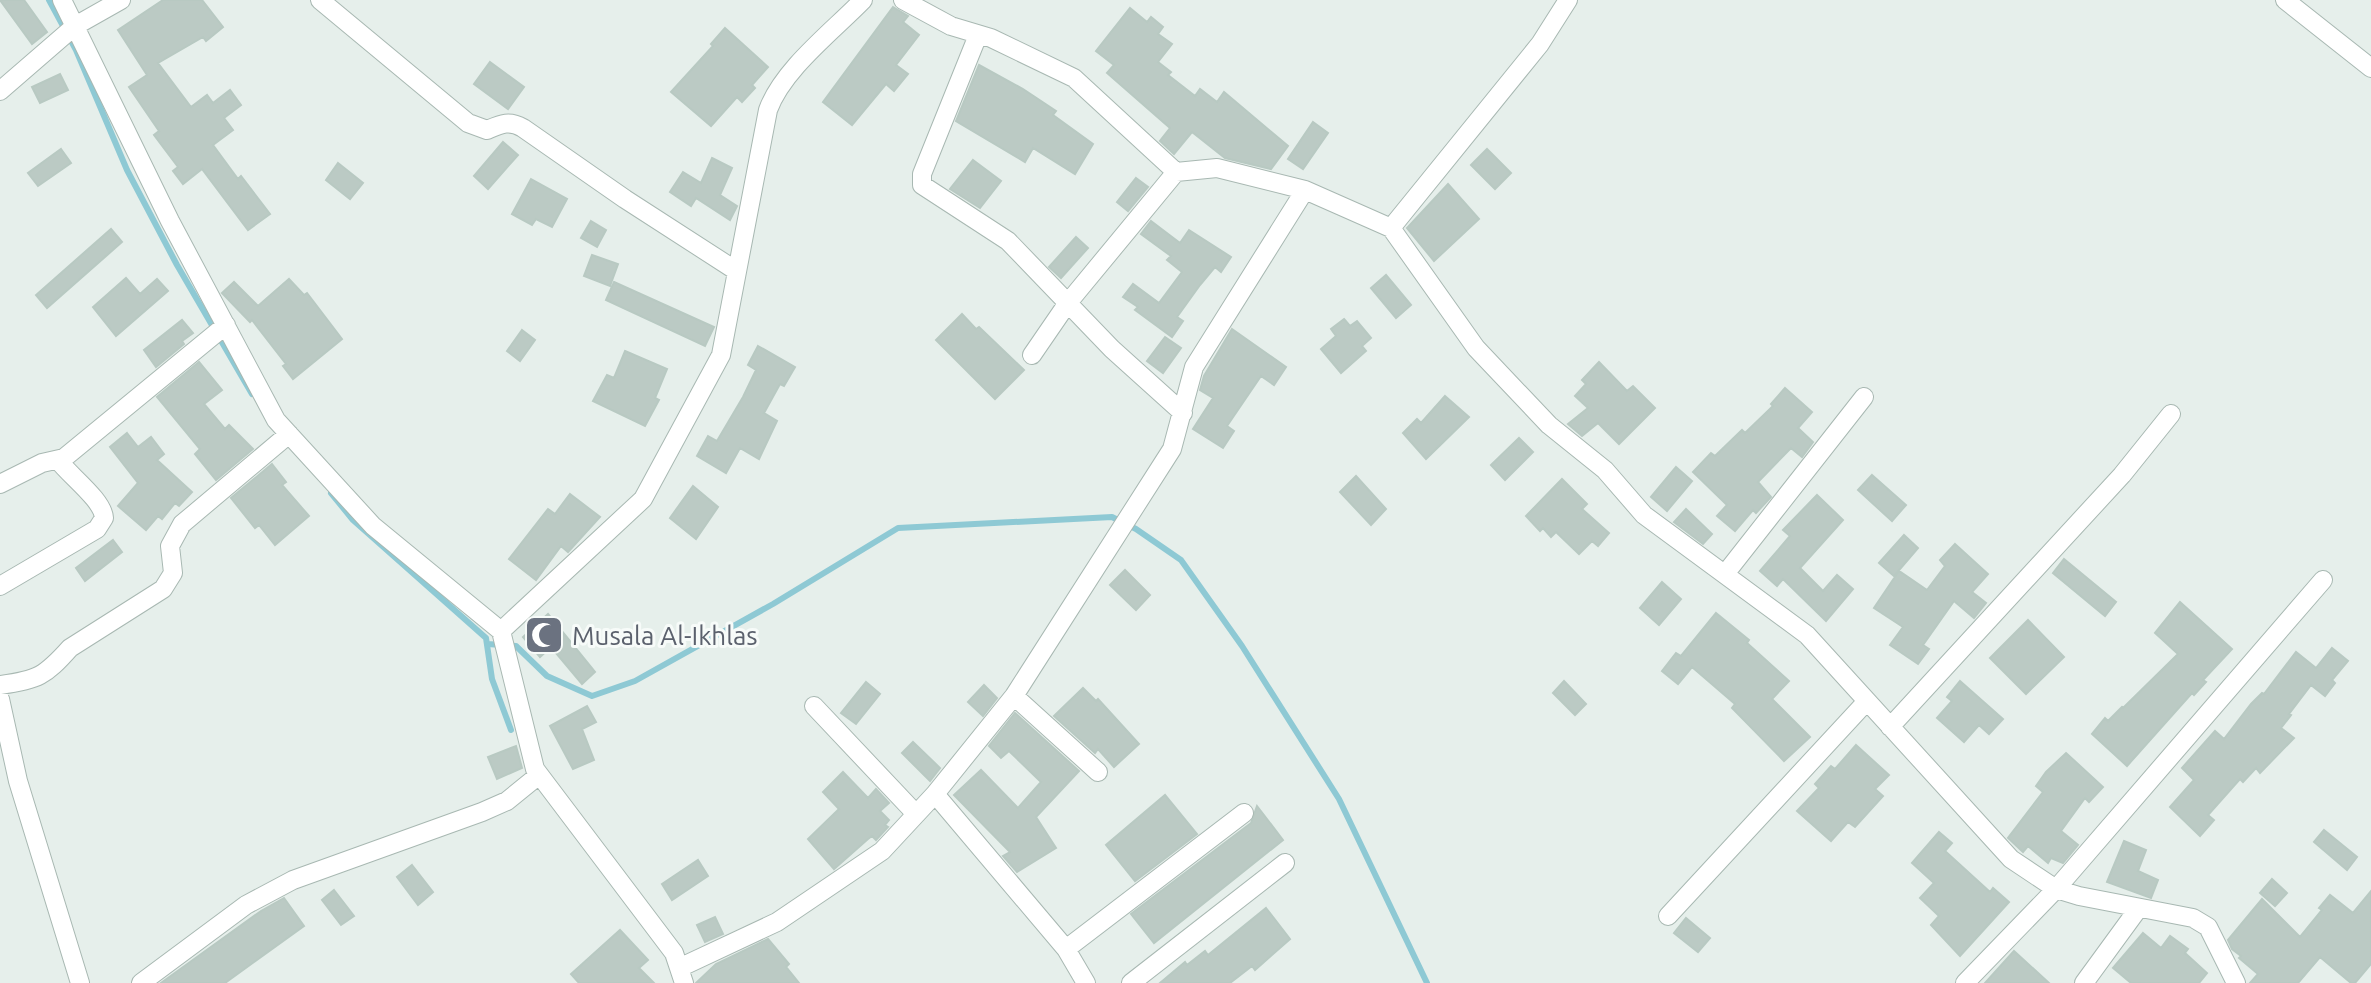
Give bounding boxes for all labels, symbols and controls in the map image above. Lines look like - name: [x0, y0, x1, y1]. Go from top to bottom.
- mosque icon: Musala Al-Ikhlas: [523, 614, 565, 656]
- place label: Musala Al-Ikhlas: [572, 621, 758, 650]

